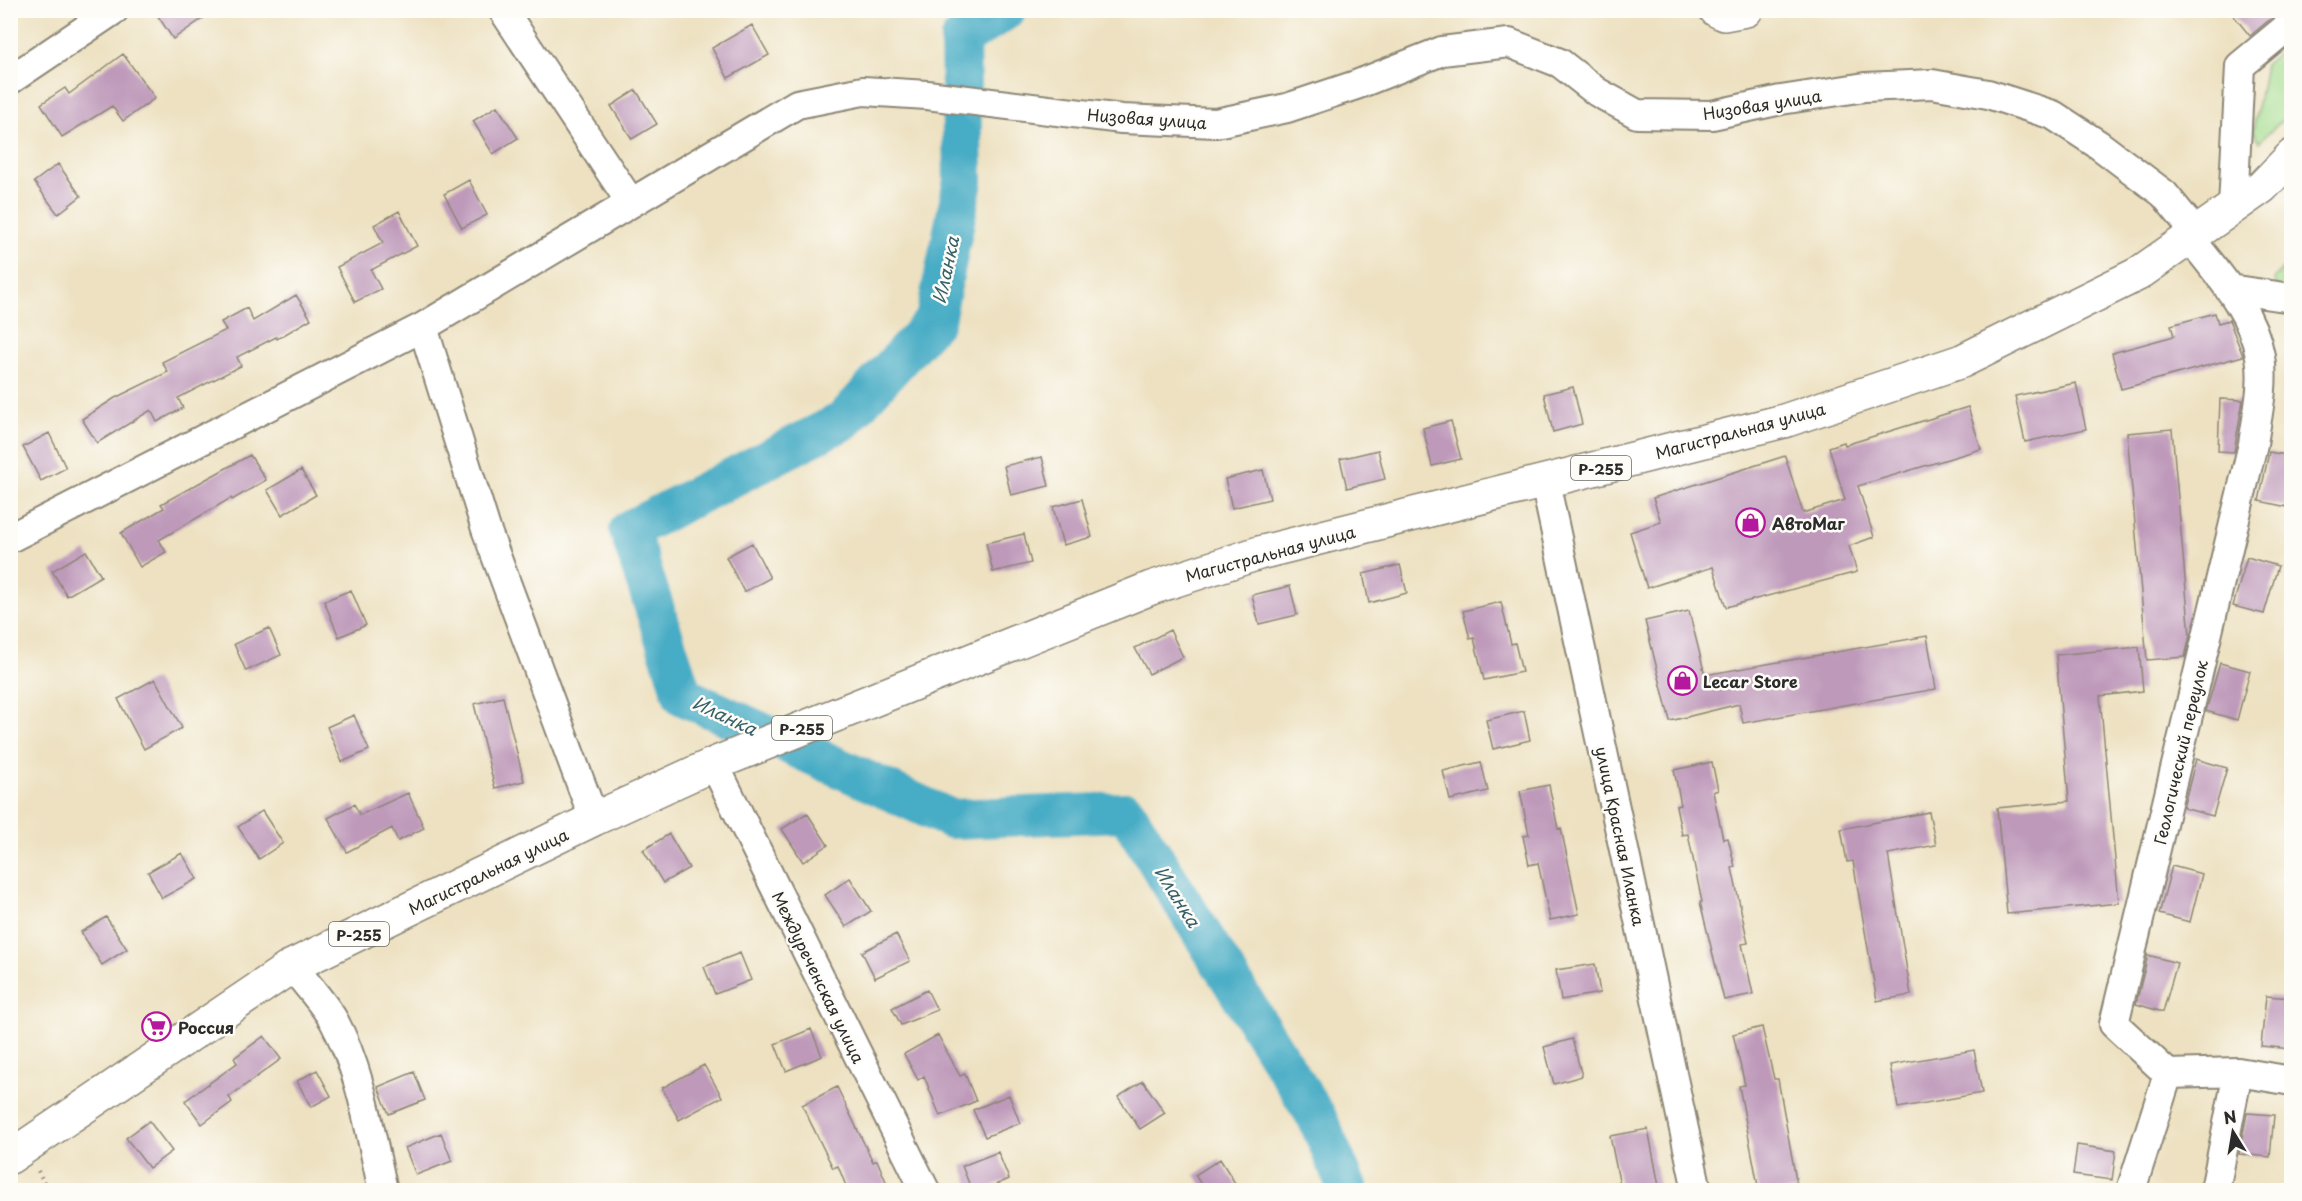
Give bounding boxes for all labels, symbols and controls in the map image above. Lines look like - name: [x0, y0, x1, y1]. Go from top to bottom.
- street label: Низовая улица: [1701, 83, 1823, 125]
- street label: Низовая улица: [1086, 102, 1208, 134]
- water label: Иланка: [925, 233, 965, 306]
- street label: Магистральная улица: [1652, 396, 1828, 464]
- road number: Р-255: [1571, 456, 1631, 480]
- shop icon: АвтоМаг: [1735, 507, 1767, 539]
- place label: АвтоМаг: [1772, 511, 1845, 535]
- street label: Магистральная улица: [1182, 519, 1358, 587]
- street label: Геологический переулок: [2147, 657, 2213, 847]
- shop icon: Lecar Store: [1666, 665, 1698, 697]
- place label: Lecar Store: [1703, 669, 1798, 693]
- water label: Иланка: [689, 688, 762, 742]
- road number: Р-255: [772, 716, 832, 740]
- street label: улица Красная Иланка: [1590, 744, 1652, 928]
- street label: Магистральная улица: [404, 822, 572, 920]
- water label: Иланка: [1149, 860, 1208, 933]
- street label: Междуреченская улица: [767, 887, 871, 1067]
- road number: Р-255: [329, 922, 389, 946]
- supermarket icon: Россия: [141, 1011, 173, 1043]
- place label: Россия: [178, 1015, 234, 1039]
- north arrow: [2203, 1102, 2263, 1162]
- text: N: [2221, 1103, 2238, 1129]

